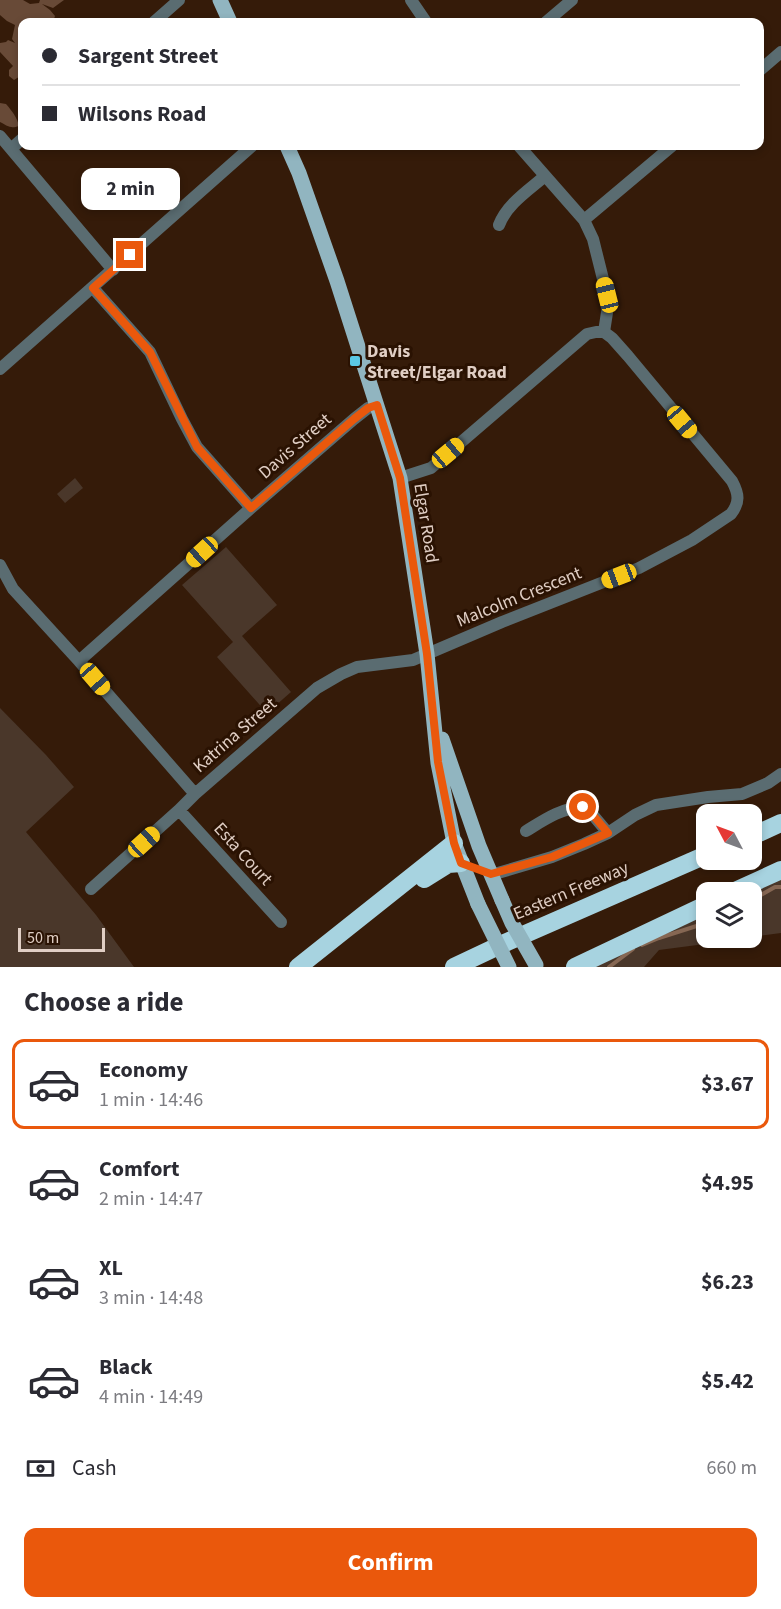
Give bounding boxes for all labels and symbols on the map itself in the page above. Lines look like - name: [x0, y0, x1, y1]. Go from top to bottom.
- callout: 2 min: [80, 168, 180, 210]
- route end: [116, 241, 143, 268]
- car: [594, 275, 620, 315]
- place label: Davis Street/Elgar Road: [367, 339, 507, 385]
- marker: Davis Street/Elgar Road: [348, 354, 362, 368]
- car: [664, 402, 700, 442]
- street label: Davis Street: [253, 407, 337, 485]
- car: [428, 435, 468, 471]
- street label: Elgar Road: [407, 481, 445, 565]
- car: [183, 533, 221, 571]
- street label: Malcolm Crescent: [453, 561, 585, 633]
- car: [599, 561, 639, 591]
- car: [76, 660, 114, 698]
- street label: Katrina Street: [188, 692, 282, 778]
- route start: [569, 793, 596, 820]
- north arrow: [696, 804, 762, 870]
- street label: Esta Court: [208, 817, 278, 891]
- car: [125, 823, 163, 861]
- street label: Eastern Freeway: [510, 855, 633, 927]
- scale bar: [18, 925, 105, 953]

